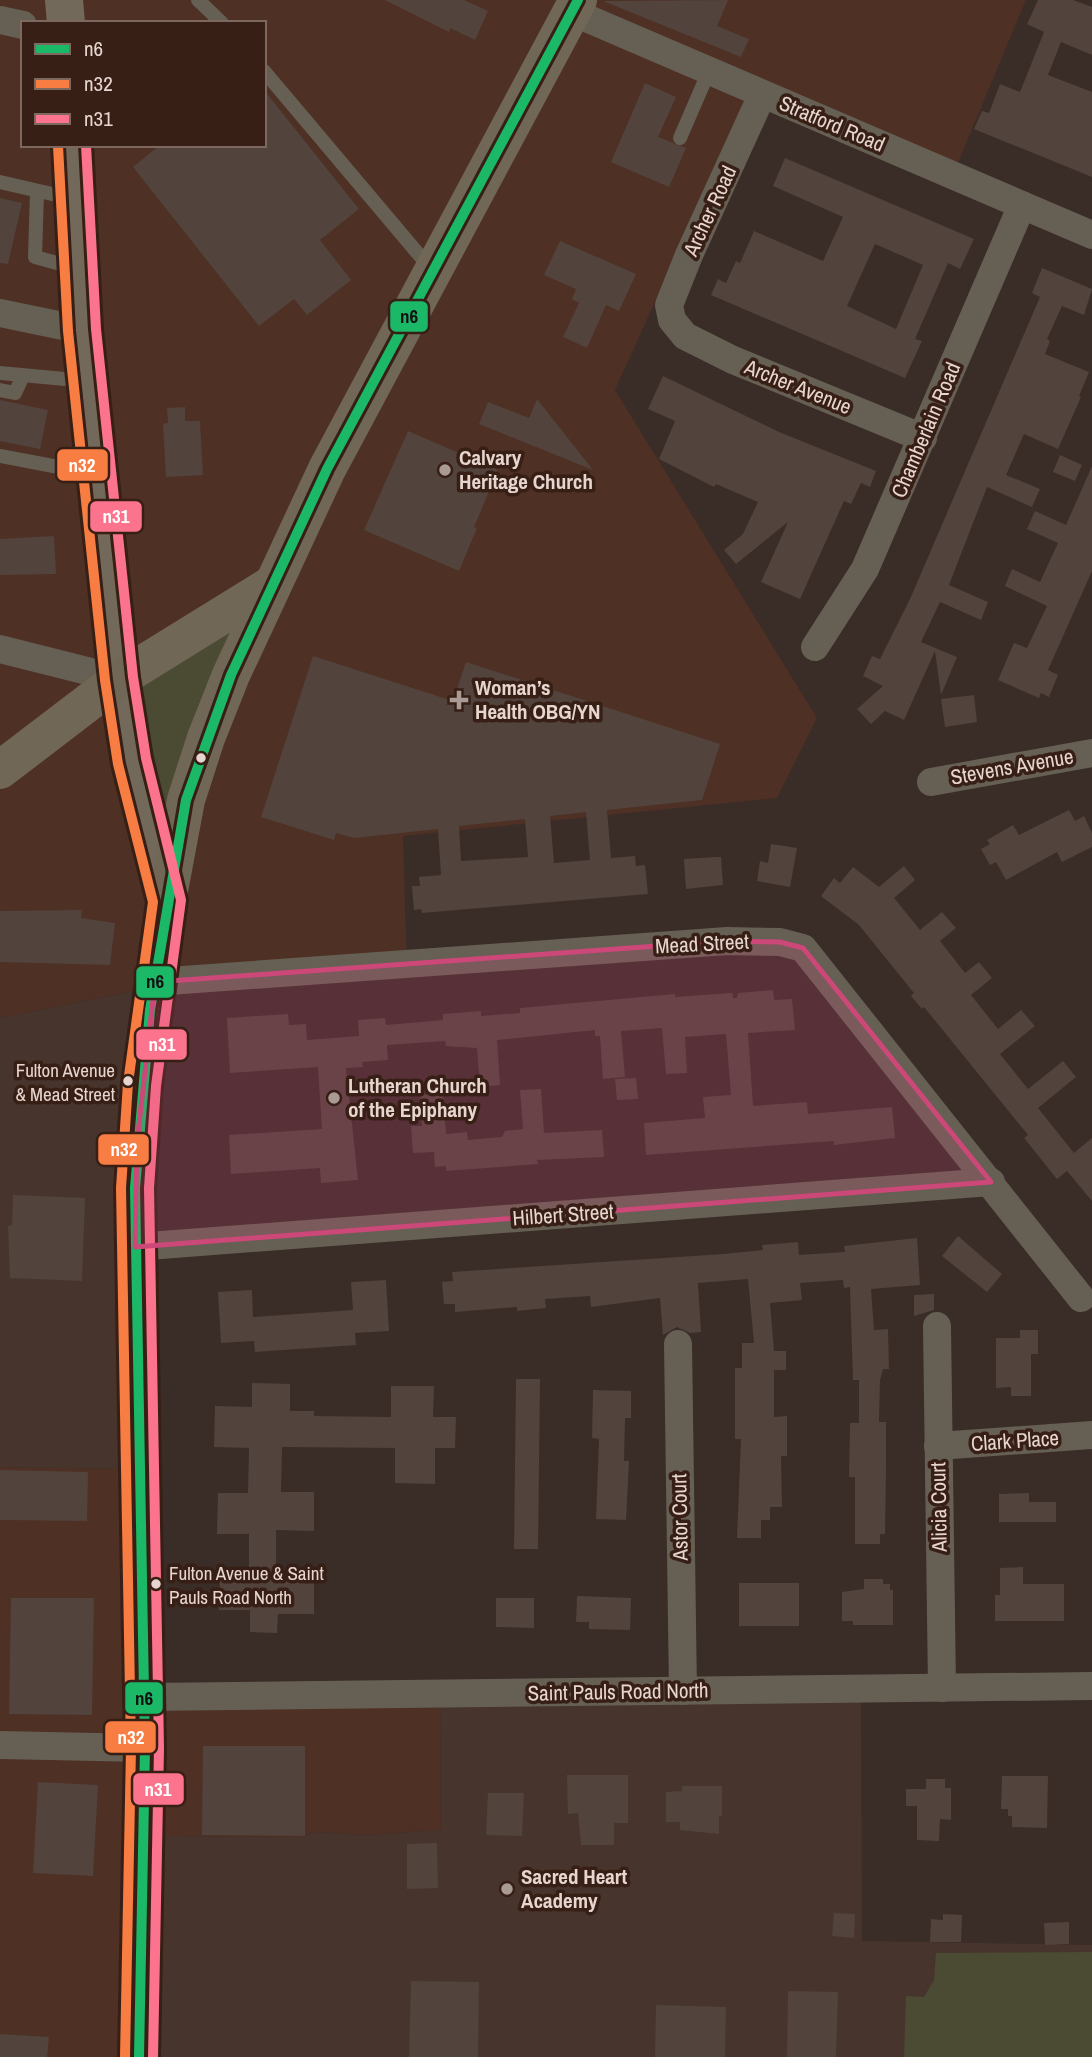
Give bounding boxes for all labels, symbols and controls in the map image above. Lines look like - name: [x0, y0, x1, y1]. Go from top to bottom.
- legend: [21, 21, 266, 147]
- text: n6: [84, 34, 103, 63]
- text: n32: [84, 69, 113, 98]
- street label: Stratford Road: [775, 88, 889, 159]
- text: n31: [84, 104, 113, 133]
- street label: Archer Road: [676, 161, 743, 262]
- line badge: n6: [389, 300, 429, 333]
- text: n6: [400, 303, 418, 329]
- street label: Archer Avenue: [740, 352, 856, 421]
- street label: Chamberlain Road: [884, 358, 967, 502]
- place label: Calvary Heritage Church: [459, 443, 593, 496]
- line badge: n32: [56, 448, 109, 482]
- text: n32: [69, 452, 96, 478]
- marker: Calvary Heritage Church: [437, 462, 453, 478]
- line badge: n31: [89, 500, 143, 533]
- text: n31: [103, 503, 130, 529]
- place label: Woman’s Health OBG/YN: [475, 673, 600, 726]
- marker: Woman’s Health OBG/YN: [449, 690, 469, 710]
- street label: Stevens Avenue: [948, 741, 1076, 792]
- unlabelled marker: [194, 751, 208, 765]
- street label: Mead Street: [654, 927, 750, 960]
- line badge: n6: [135, 965, 175, 999]
- text: n6: [146, 968, 164, 994]
- line badge: n31: [135, 1028, 188, 1061]
- text: n31: [149, 1031, 176, 1057]
- place label: Fulton Avenue & Mead Street: [15, 1057, 116, 1107]
- place label: Lutheran Church of the Epiphany: [348, 1071, 487, 1124]
- marker: Fulton Avenue & Mead Street: [121, 1074, 135, 1088]
- marker: Lutheran Church of the Epiphany: [326, 1090, 342, 1106]
- line badge: n32: [97, 1133, 150, 1166]
- text: n32: [111, 1136, 138, 1162]
- street label: Hilbert Street: [511, 1196, 615, 1233]
- street label: Clark Place: [970, 1423, 1060, 1458]
- street label: Alicia Court: [923, 1462, 954, 1553]
- street label: Astor Court: [664, 1473, 695, 1562]
- place label: Fulton Avenue & Saint Pauls Road North: [169, 1560, 324, 1610]
- marker: Fulton Avenue & Saint Pauls Road North: [149, 1577, 163, 1591]
- street label: Saint Pauls Road North: [527, 1675, 709, 1708]
- line badge: n6: [124, 1681, 164, 1715]
- text: n6: [135, 1685, 153, 1711]
- line badge: n32: [104, 1720, 157, 1754]
- text: n32: [118, 1724, 145, 1750]
- line badge: n31: [132, 1772, 185, 1806]
- text: n31: [145, 1776, 172, 1802]
- place label: Sacred Heart Academy: [521, 1862, 628, 1915]
- marker: Sacred Heart Academy: [499, 1881, 515, 1897]

